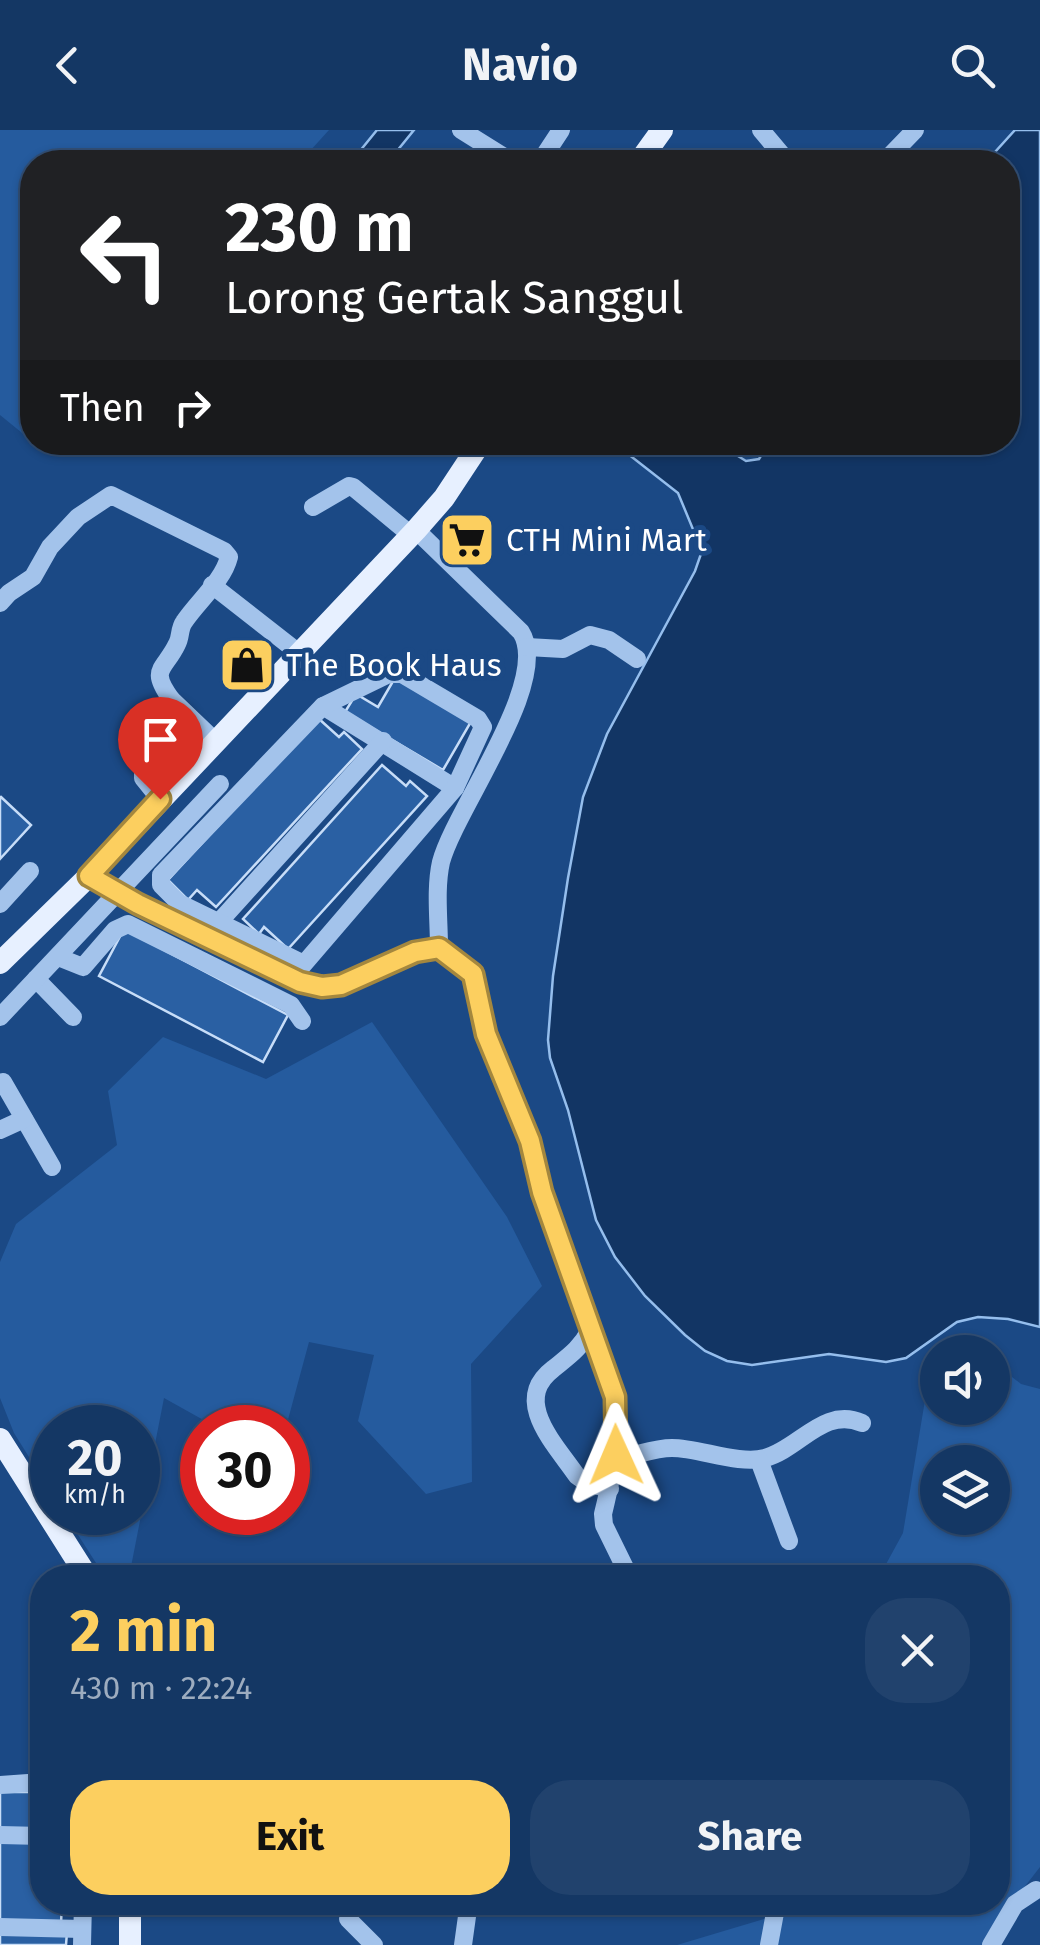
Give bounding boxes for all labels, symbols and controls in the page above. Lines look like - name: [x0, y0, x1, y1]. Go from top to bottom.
- icon: back: [40, 38, 95, 93]
- text: Navio: [462, 38, 578, 92]
- icon: search: [945, 38, 1000, 93]
- text: 230 m: [225, 186, 414, 270]
- icon: left: [60, 190, 190, 320]
- text: Lorong Gertak Sanggul: [225, 271, 683, 325]
- icon: right: [165, 380, 220, 435]
- text: Then: [60, 385, 145, 431]
- supermarket icon: CTH Mini Mart: [437, 510, 497, 570]
- place label: CTH Mini Mart: [506, 521, 707, 559]
- shop icon: The Book Haus: [217, 635, 277, 695]
- place label: The Book Haus: [286, 646, 502, 684]
- pin: [118, 697, 203, 800]
- icon: arrive: [133, 712, 188, 767]
- map controls: [920, 1335, 1010, 1535]
- button: sound: [920, 1335, 1010, 1425]
- position arrow: [564, 1403, 668, 1507]
- speed limit sign: 30: [180, 1405, 310, 1535]
- text: 20: [67, 1428, 123, 1488]
- button: layers: [920, 1445, 1010, 1535]
- text: km/h: [64, 1480, 126, 1510]
- text: 2 min: [70, 1595, 217, 1667]
- button: close: [865, 1598, 970, 1703]
- text: 430 m · 22:24: [70, 1669, 252, 1707]
- button: Exit: [70, 1780, 510, 1895]
- button: Share: [530, 1780, 970, 1895]

